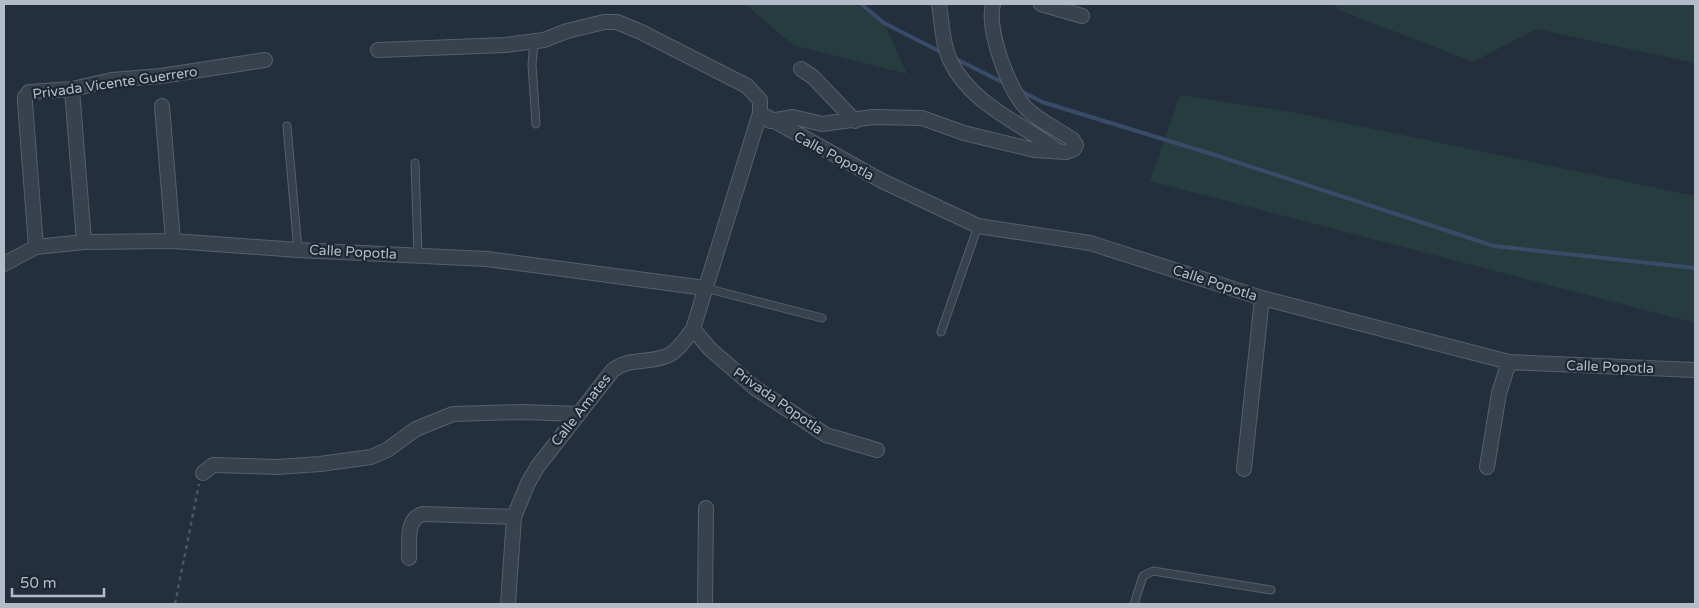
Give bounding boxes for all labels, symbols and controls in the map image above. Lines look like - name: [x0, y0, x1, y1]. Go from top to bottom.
- street label: Privada Vicente Guerrero: [31, 63, 199, 103]
- street label: Calle Popotla: [791, 128, 877, 184]
- street label: Calle Popotla: [309, 241, 397, 263]
- street label: Calle Popotla: [1171, 261, 1259, 305]
- street label: Calle Popotla: [1566, 357, 1654, 377]
- street label: Privada Popotla: [730, 364, 826, 438]
- street label: Calle Amates: [548, 370, 615, 449]
- scale bar: [12, 566, 105, 598]
- text: 50 m: [20, 574, 57, 592]

